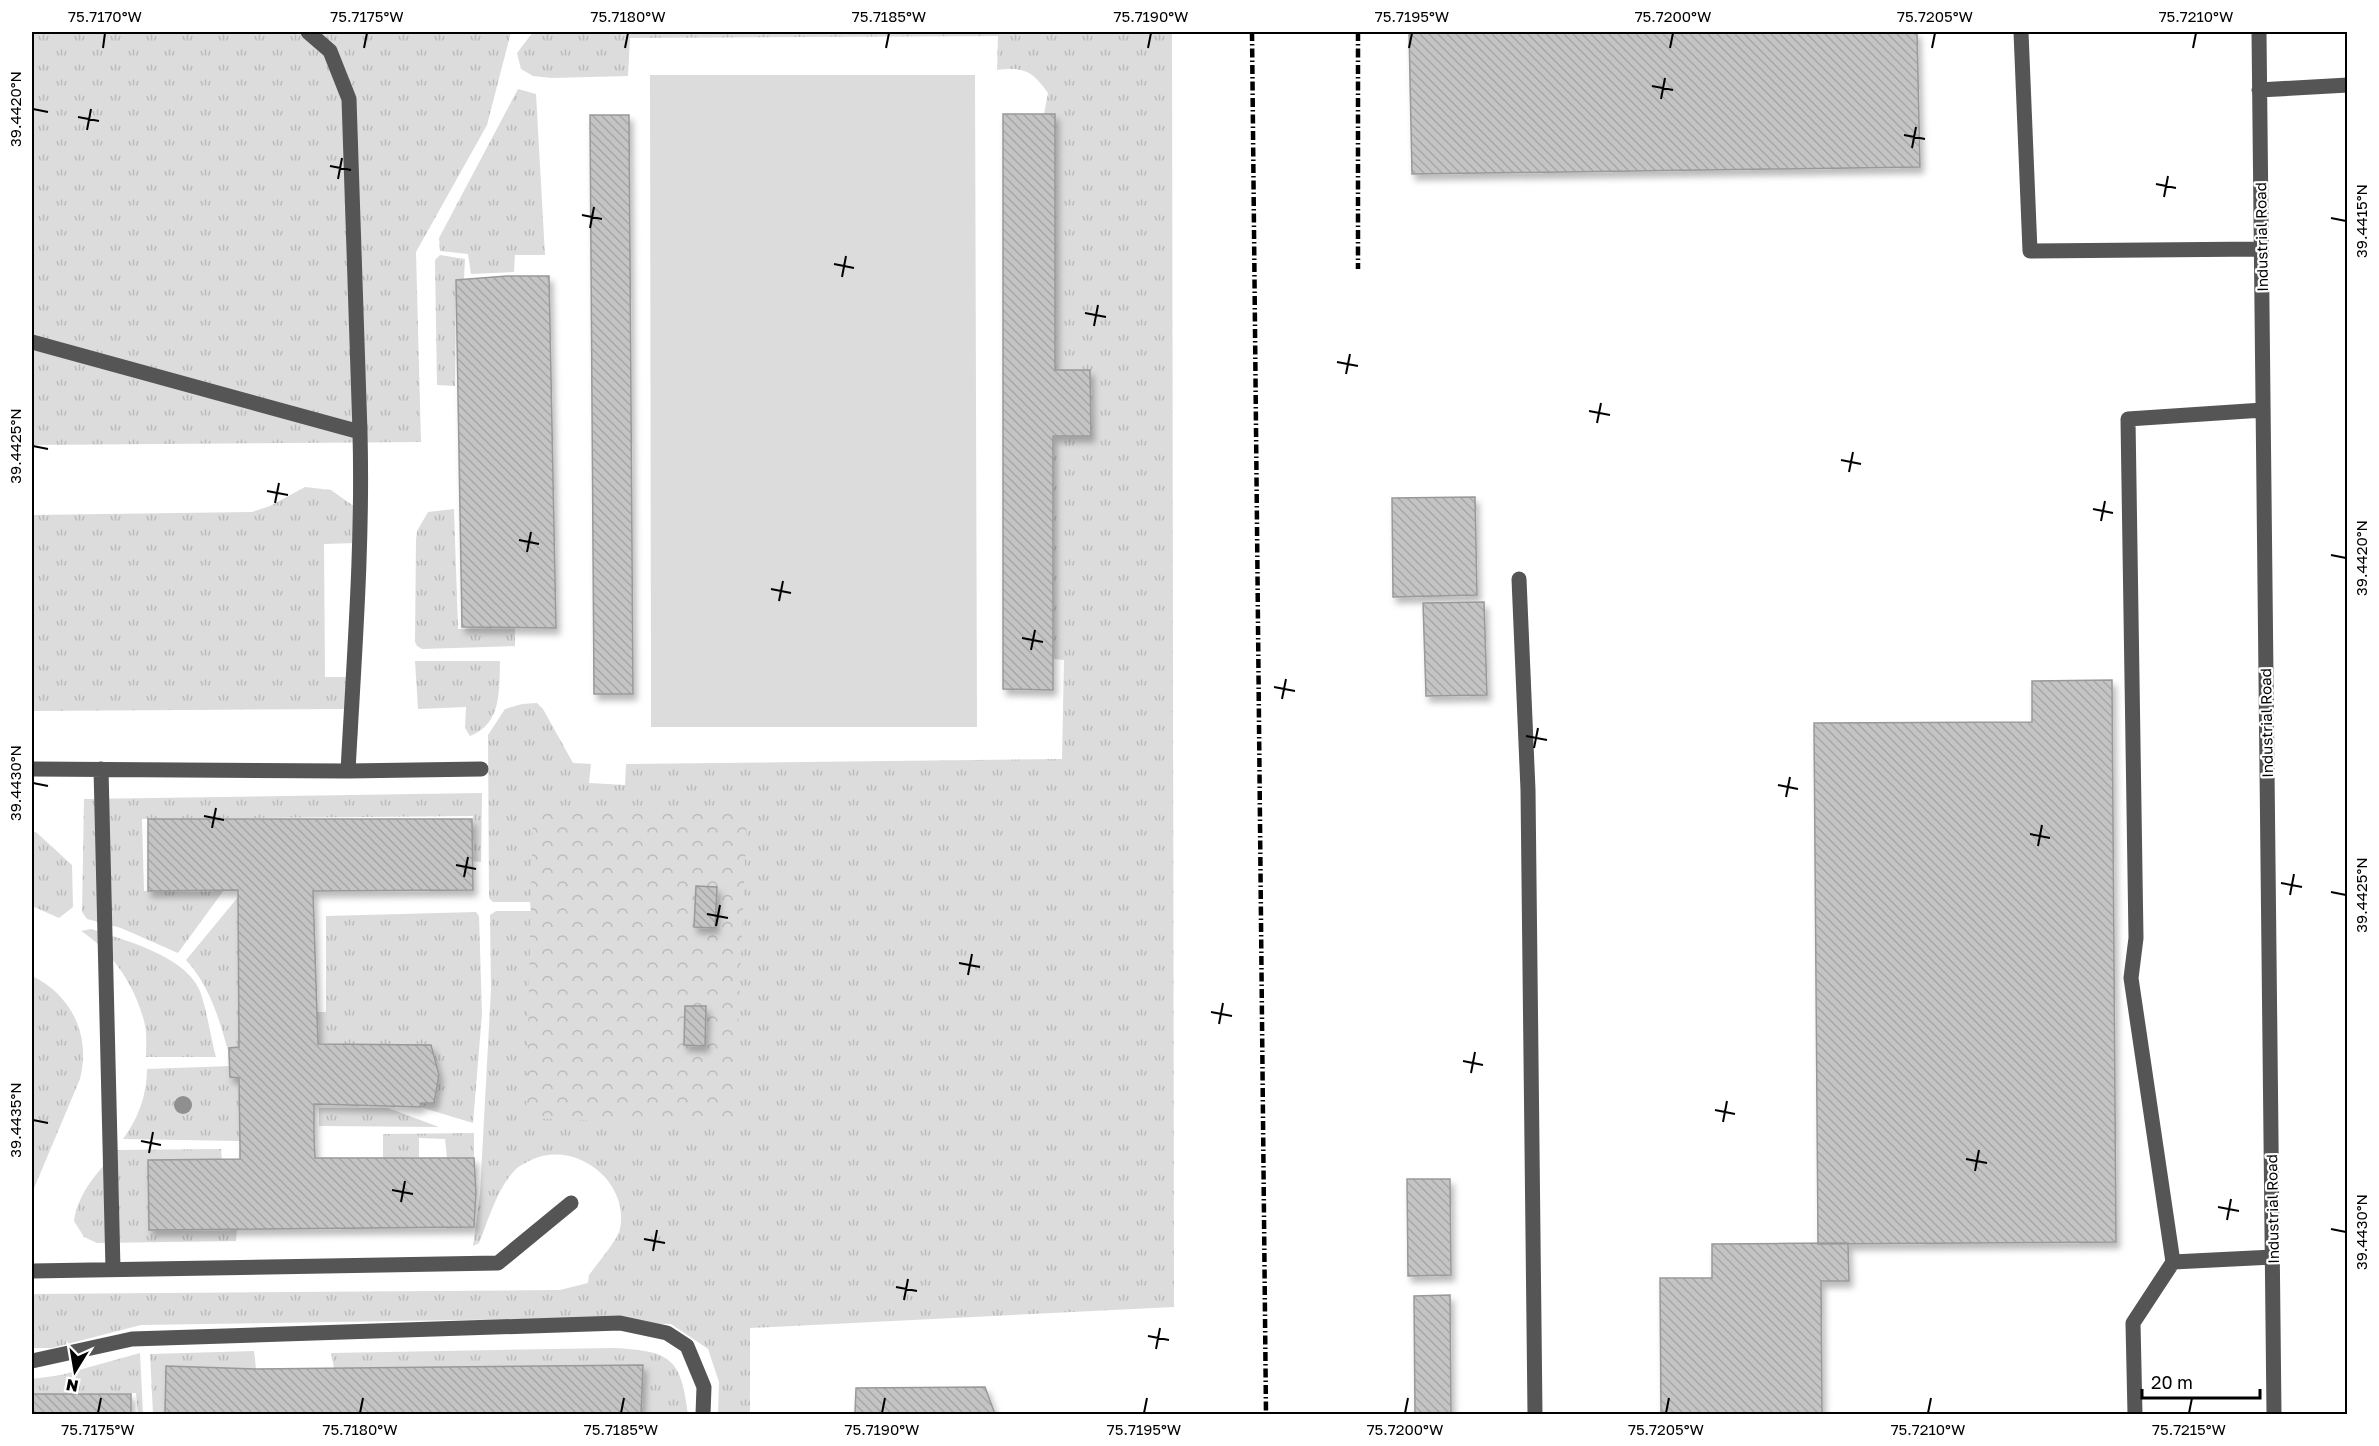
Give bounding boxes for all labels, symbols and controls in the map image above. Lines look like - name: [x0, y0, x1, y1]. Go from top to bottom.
- text: 75.7170°W: [68, 7, 142, 25]
- text: 75.7175°W: [330, 7, 404, 25]
- text: 75.7180°W: [590, 7, 666, 25]
- text: 75.7185°W: [852, 7, 926, 25]
- text: 75.7190°W: [1113, 7, 1189, 25]
- text: 75.7195°W: [1375, 7, 1449, 25]
- text: 75.7200°W: [1635, 7, 1711, 25]
- text: 75.7205°W: [1897, 7, 1973, 25]
- text: 75.7210°W: [2159, 7, 2233, 25]
- text: 39.4420°N: [6, 71, 24, 147]
- street label: Industrial Road: [2251, 182, 2271, 292]
- text: 39.4415°N: [2352, 184, 2370, 258]
- text: 39.4425°N: [6, 408, 24, 484]
- text: 39.4420°N: [2352, 520, 2370, 596]
- street label: Industrial Road: [2256, 668, 2276, 778]
- text: 39.4430°N: [6, 745, 24, 821]
- text: 39.4425°N: [2352, 857, 2370, 933]
- text: 39.4435°N: [6, 1082, 24, 1158]
- street label: Industrial Road: [2262, 1154, 2282, 1264]
- text: 39.4430°N: [2352, 1194, 2370, 1270]
- north arrow: [45, 1341, 105, 1401]
- scale bar: [2142, 1362, 2260, 1400]
- text: 20 m: [2151, 1371, 2193, 1393]
- text: N: [64, 1375, 80, 1397]
- text: 75.7175°W: [61, 1420, 135, 1438]
- text: 75.7180°W: [322, 1420, 398, 1438]
- text: 75.7185°W: [584, 1420, 658, 1438]
- text: 75.7190°W: [844, 1420, 920, 1438]
- text: 75.7195°W: [1107, 1420, 1181, 1438]
- text: 75.7200°W: [1367, 1420, 1443, 1438]
- text: 75.7205°W: [1628, 1420, 1704, 1438]
- text: 75.7210°W: [1891, 1420, 1965, 1438]
- text: 75.7215°W: [2152, 1420, 2226, 1438]

